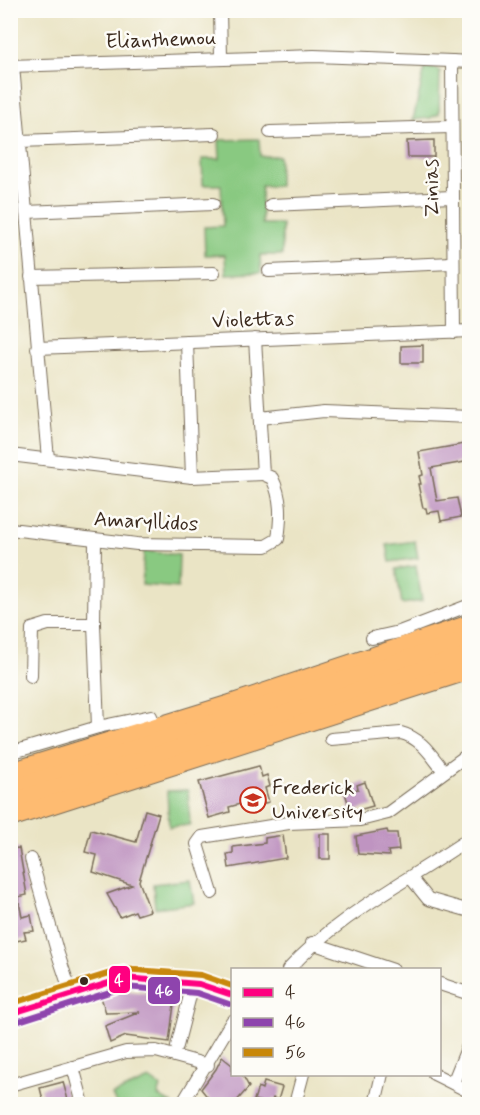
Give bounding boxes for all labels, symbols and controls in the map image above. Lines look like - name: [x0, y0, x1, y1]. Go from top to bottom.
- street label: Elianthemou: [105, 24, 217, 56]
- street label: Zinias: [417, 159, 447, 217]
- street label: Violettas: [211, 305, 295, 335]
- street label: Amaryllidos: [93, 505, 199, 539]
- place label: Frederick University: [272, 774, 363, 826]
- school or university icon: Frederick University: [238, 785, 268, 815]
- line badge: 4: [108, 965, 131, 994]
- legend: [231, 968, 441, 1076]
- text: 4: [114, 970, 124, 991]
- unlabelled marker: [78, 975, 90, 987]
- line badge: 46: [147, 976, 181, 1005]
- text: 46: [155, 981, 173, 1002]
- text: 4: [285, 981, 295, 1005]
- text: 46: [285, 1011, 305, 1035]
- text: 56: [285, 1041, 306, 1065]

